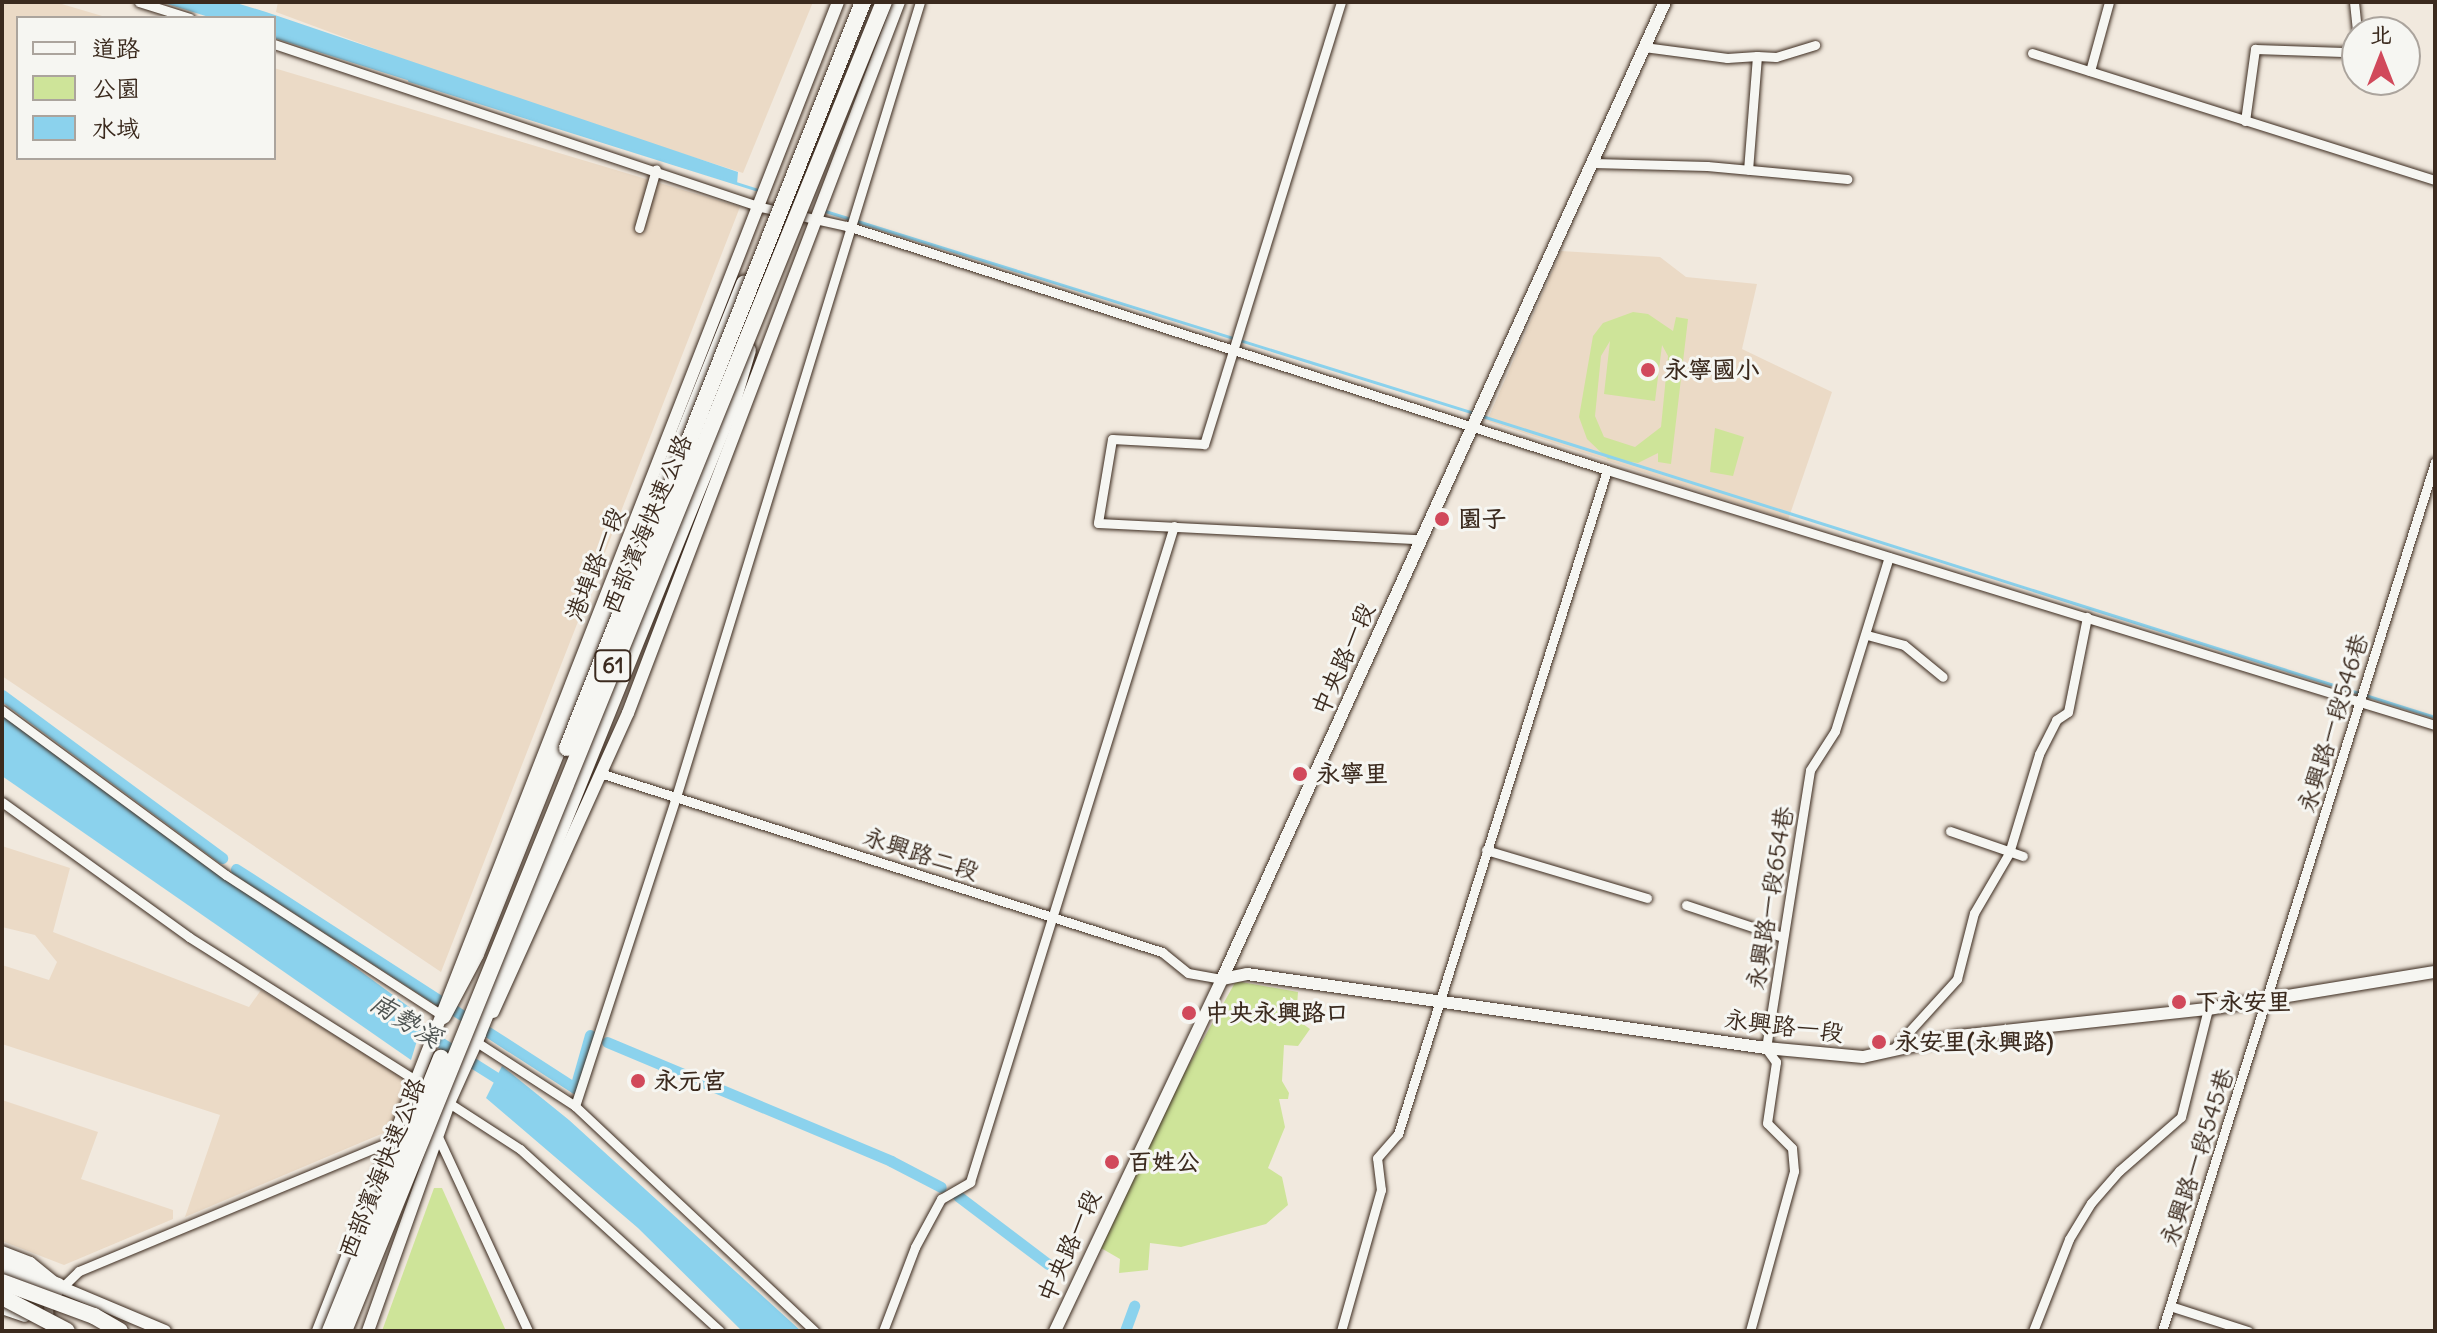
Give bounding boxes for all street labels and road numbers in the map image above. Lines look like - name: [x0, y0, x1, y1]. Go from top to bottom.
- street label: 西部濱海快速公路: [596, 430, 698, 618]
- street label: 港埠路一段: [559, 503, 631, 625]
- street label: 中央路一段: [1305, 598, 1381, 720]
- street label: 永興路一段546巷: [2292, 630, 2374, 816]
- road number: 61: [593, 648, 633, 684]
- street label: 永興路一段654巷: [1741, 804, 1799, 992]
- street label: 永興路二段: [859, 822, 983, 886]
- street label: 永興路一段: [1723, 1004, 1845, 1048]
- street label: 永興路一段545巷: [2155, 1064, 2239, 1250]
- street label: 西部濱海快速公路: [333, 1074, 431, 1262]
- street label: 中央路一段: [1031, 1185, 1107, 1307]

